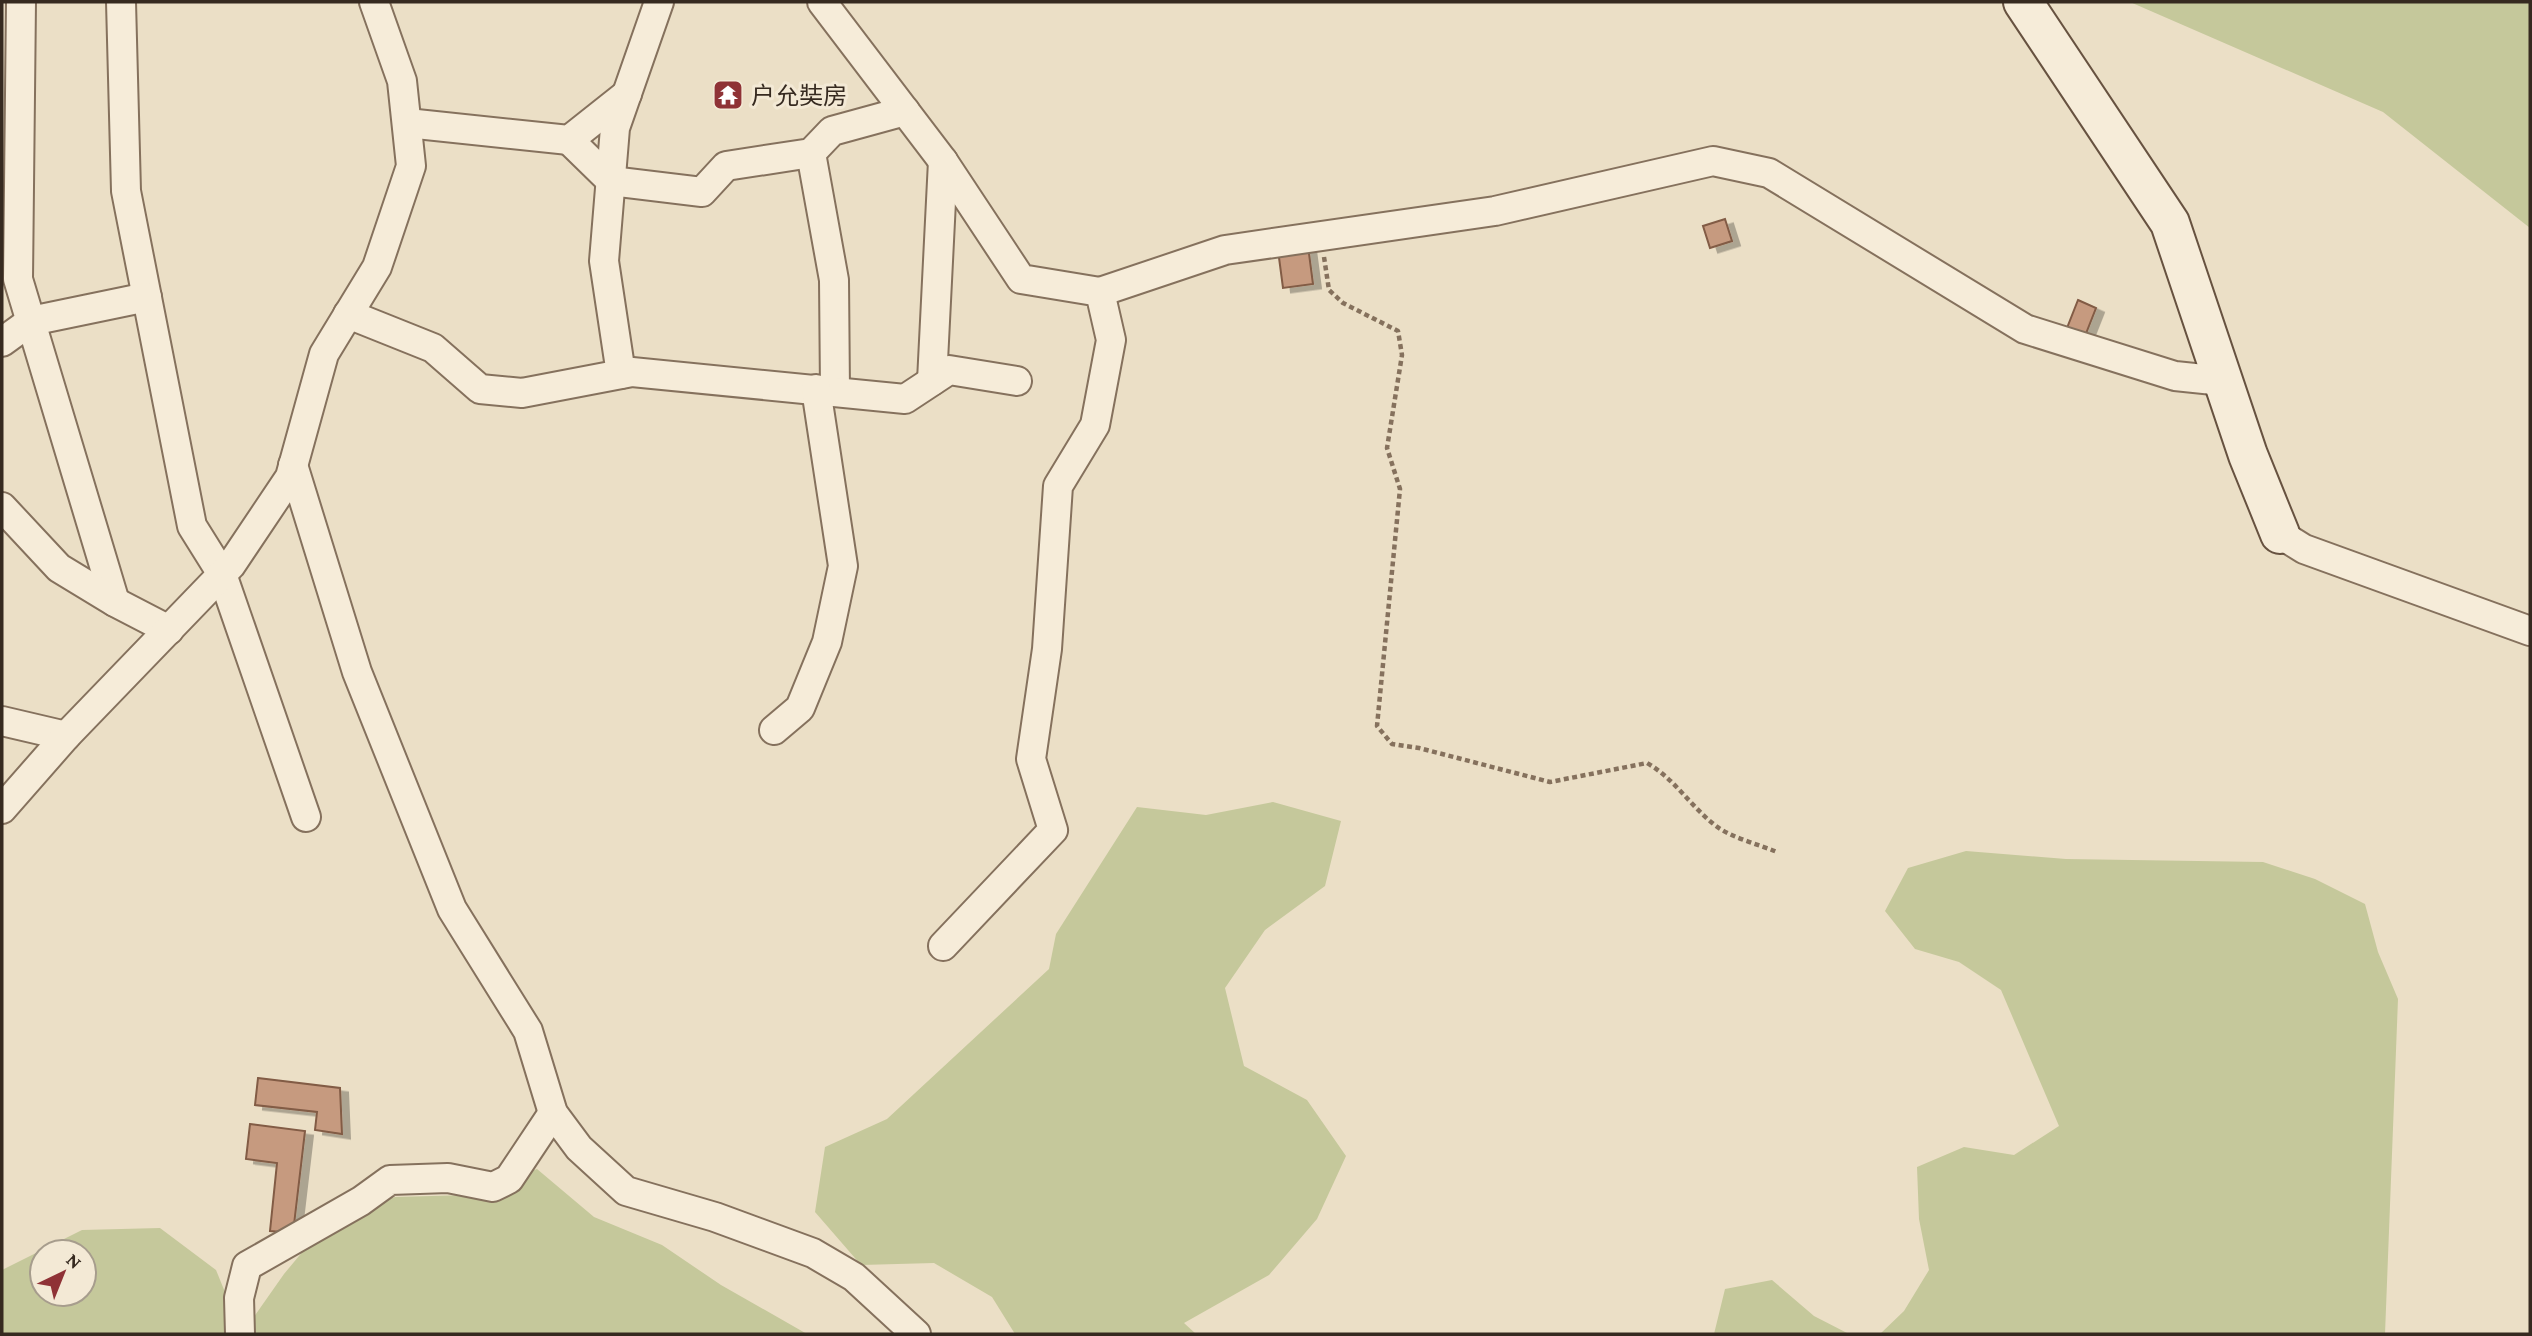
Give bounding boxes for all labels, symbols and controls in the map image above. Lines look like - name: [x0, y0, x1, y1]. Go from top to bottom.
- temple icon: 户允奘房: [711, 78, 745, 112]
- place label: 户允奘房: [751, 82, 847, 109]
- north arrow: [28, 1238, 98, 1308]
- text: N: [62, 1249, 86, 1273]

